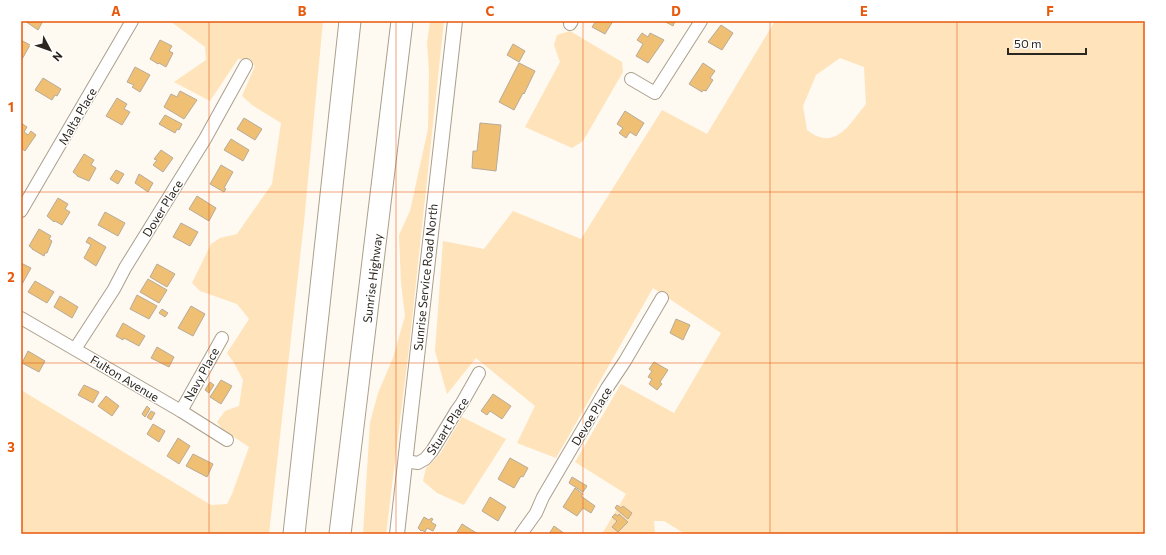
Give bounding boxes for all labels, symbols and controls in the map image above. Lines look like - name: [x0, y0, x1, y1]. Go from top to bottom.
- text: A: [111, 3, 121, 19]
- text: B: [298, 3, 307, 19]
- text: C: [486, 3, 495, 19]
- text: D: [671, 3, 681, 19]
- text: E: [860, 3, 868, 19]
- text: F: [1046, 3, 1054, 19]
- north arrow: [30, 30, 70, 70]
- scale bar: [1008, 30, 1086, 56]
- text: 50 m: [1014, 36, 1042, 50]
- text: N: [50, 50, 66, 64]
- street label: Malta Place: [55, 85, 99, 147]
- text: 1: [8, 99, 14, 115]
- street label: Dover Place: [139, 177, 185, 239]
- street label: Sunrise Service Road North: [410, 203, 440, 351]
- street label: Sunrise Highway: [360, 233, 384, 323]
- text: 2: [7, 269, 15, 285]
- street label: Navy Place: [181, 345, 221, 403]
- street label: Fulton Avenue: [88, 352, 162, 404]
- street label: Devoe Place: [568, 384, 614, 448]
- street label: Stuart Place: [423, 395, 471, 457]
- text: 3: [7, 439, 15, 455]

